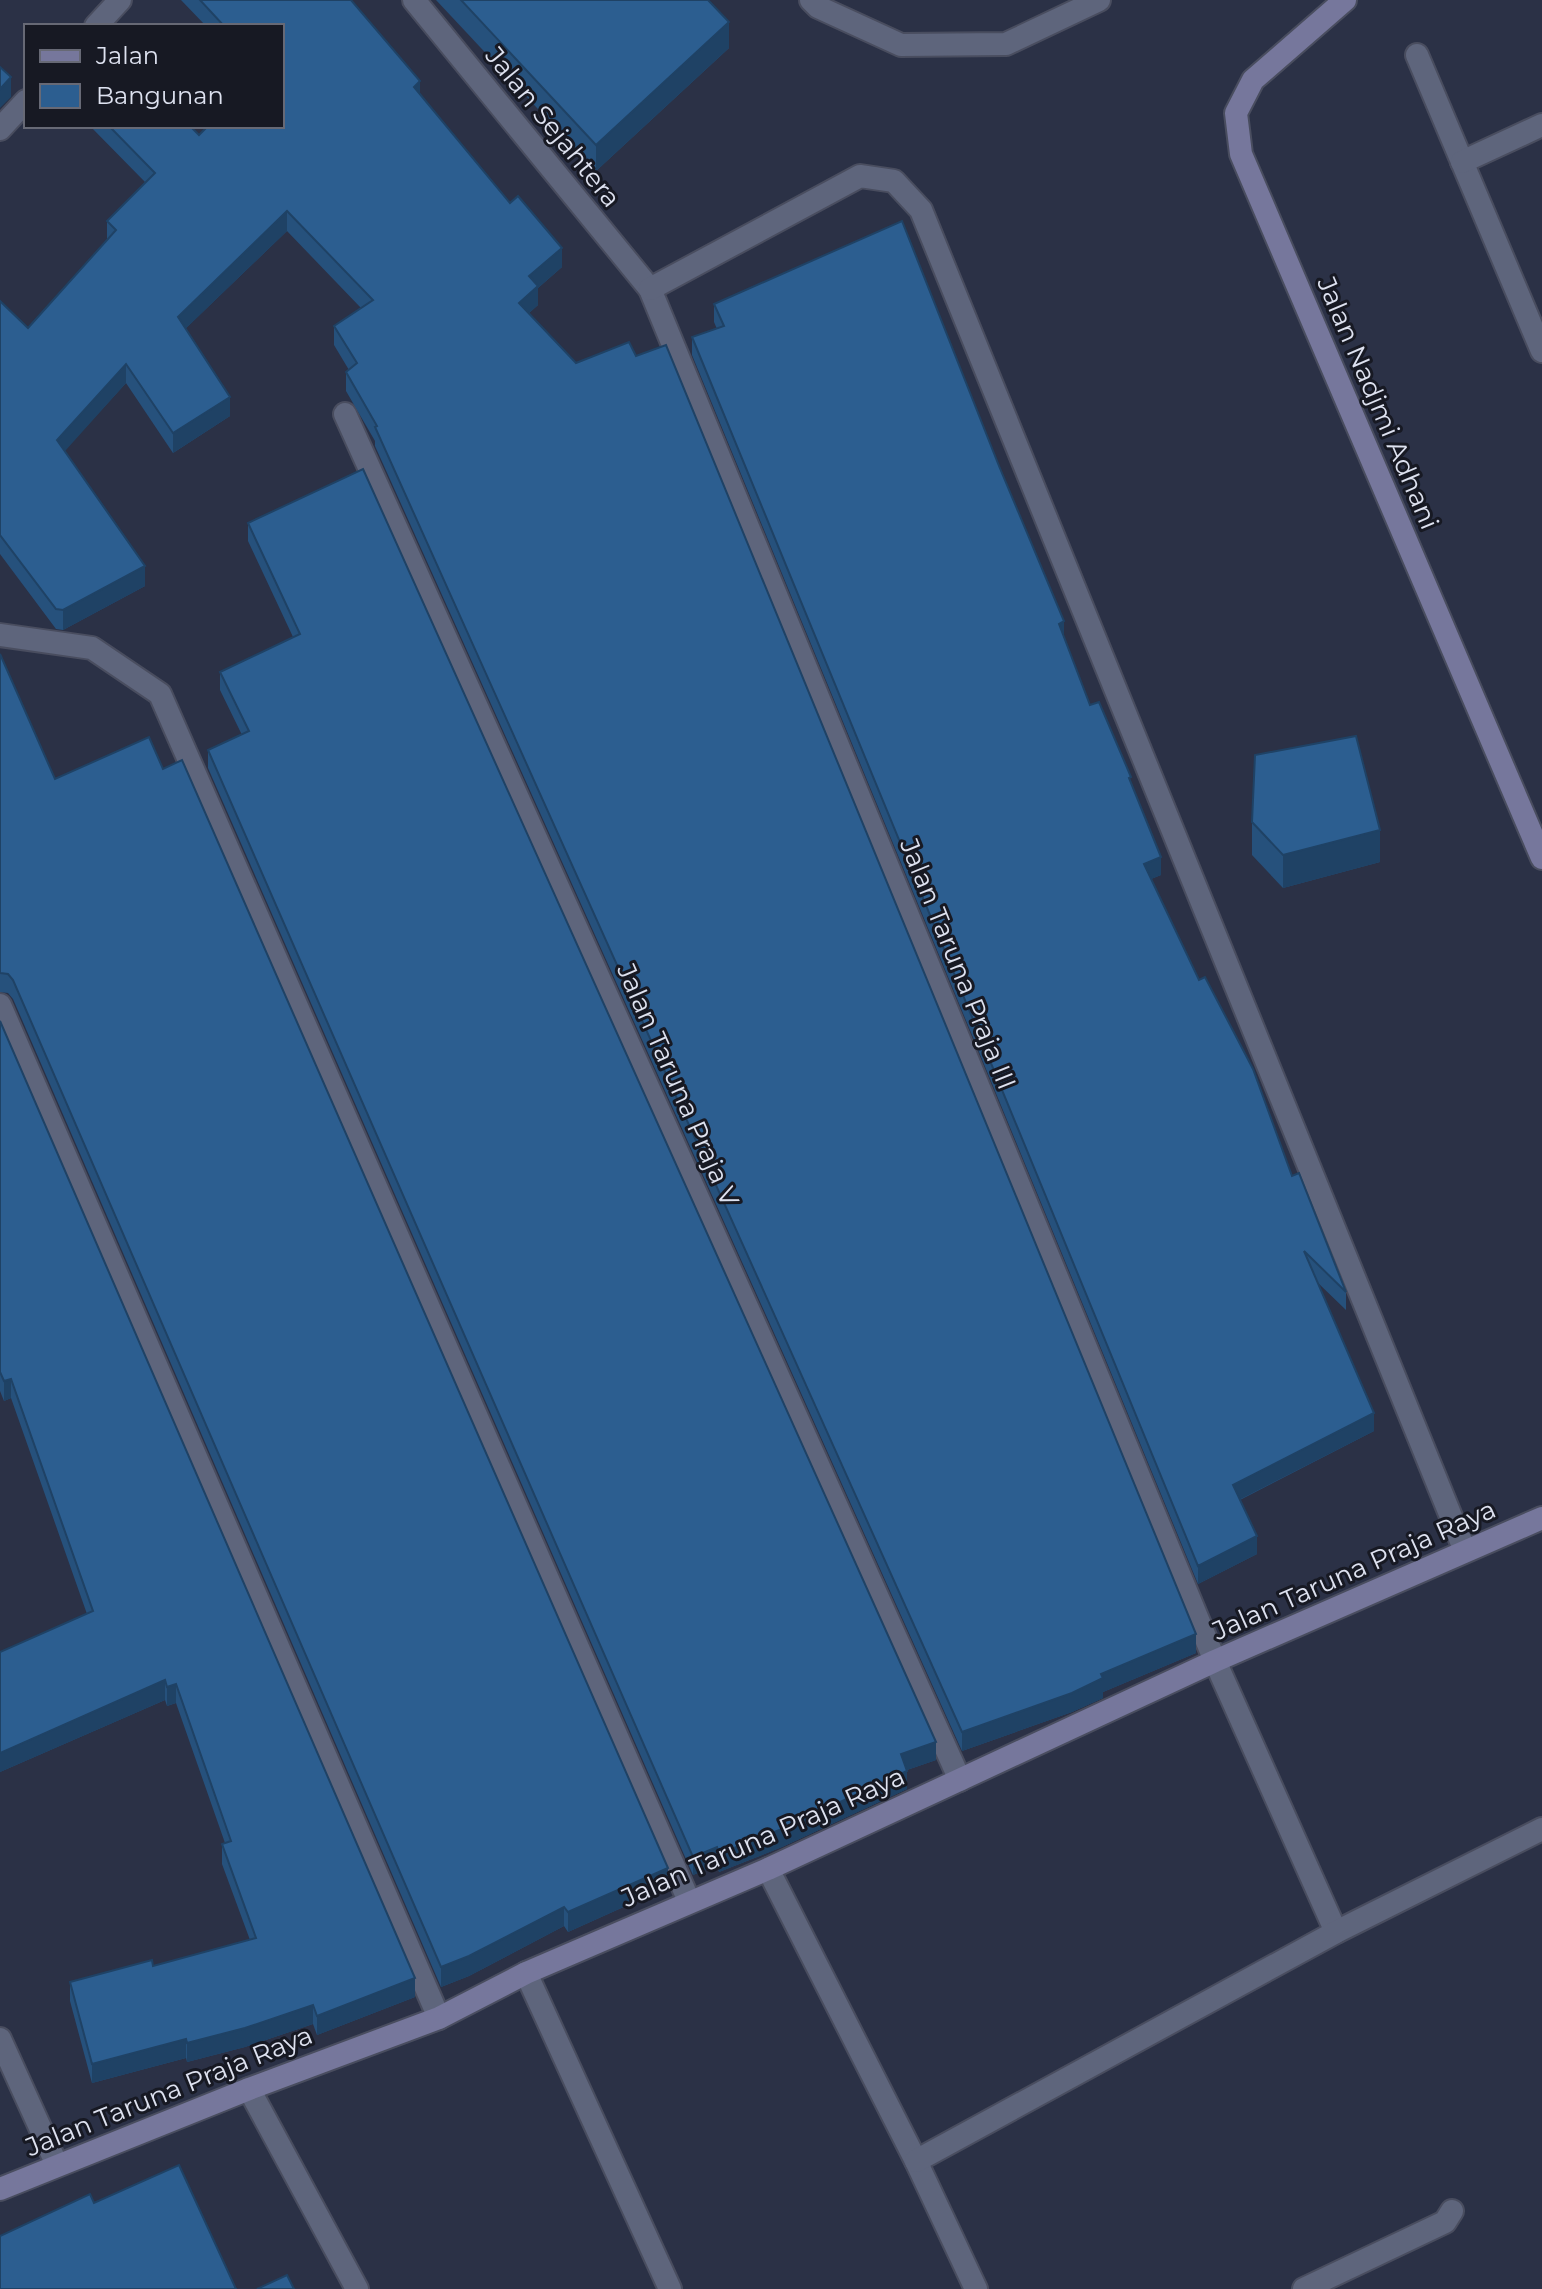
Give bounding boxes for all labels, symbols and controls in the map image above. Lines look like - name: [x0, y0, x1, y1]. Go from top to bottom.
- legend: [24, 24, 284, 128]
- street label: Jalan Sejahtera: [478, 40, 627, 214]
- text: Jalan: [95, 41, 159, 70]
- text: Bangunan: [96, 81, 224, 110]
- street label: Jalan Nadjmi Adhani: [1310, 271, 1446, 534]
- street label: Jalan Taruna Praja III: [893, 833, 1023, 1094]
- street label: Jalan Taruna Praja V: [610, 958, 746, 1212]
- street label: Jalan Taruna Praja Raya: [1206, 1493, 1501, 1647]
- street label: Jalan Taruna Praja Raya: [615, 1760, 910, 1914]
- street label: Jalan Taruna Praja Raya: [20, 2019, 317, 2164]

